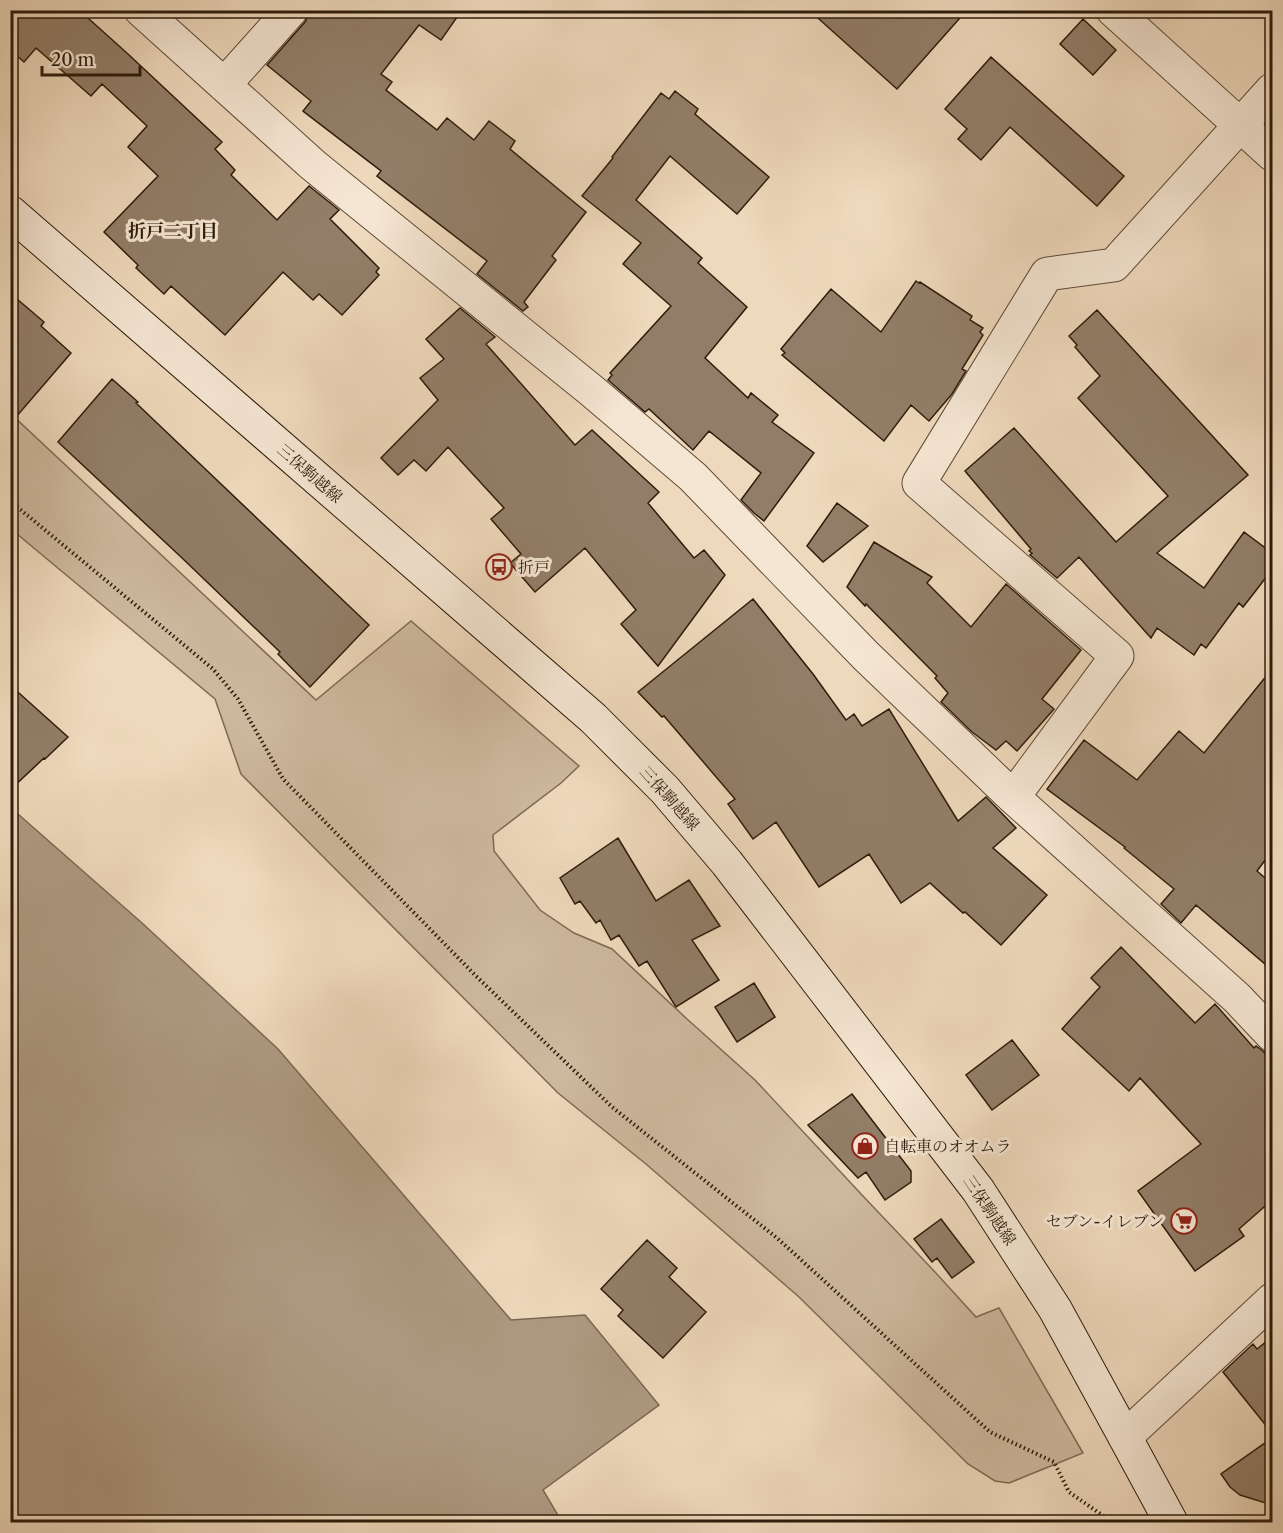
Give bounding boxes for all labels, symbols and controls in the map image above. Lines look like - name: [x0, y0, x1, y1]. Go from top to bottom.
- scale bar: [42, 39, 140, 77]
- text: 20 m: [51, 49, 95, 71]
- district label: 折戸二丁目: [128, 220, 218, 242]
- street label: 三保駒越線: [273, 439, 347, 507]
- bus stop icon: 折戸: [484, 552, 514, 582]
- place label: 折戸: [518, 557, 550, 577]
- street label: 三保駒越線: [636, 762, 704, 834]
- shop icon: 自転車のオオムラ: [850, 1131, 880, 1161]
- place label: 自転車のオオムラ: [884, 1136, 1012, 1156]
- street label: 三保駒越線: [959, 1171, 1021, 1249]
- supermarket icon: セブン-イレブン: [1169, 1206, 1199, 1236]
- place label: セブン-イレブン: [1046, 1211, 1164, 1231]

